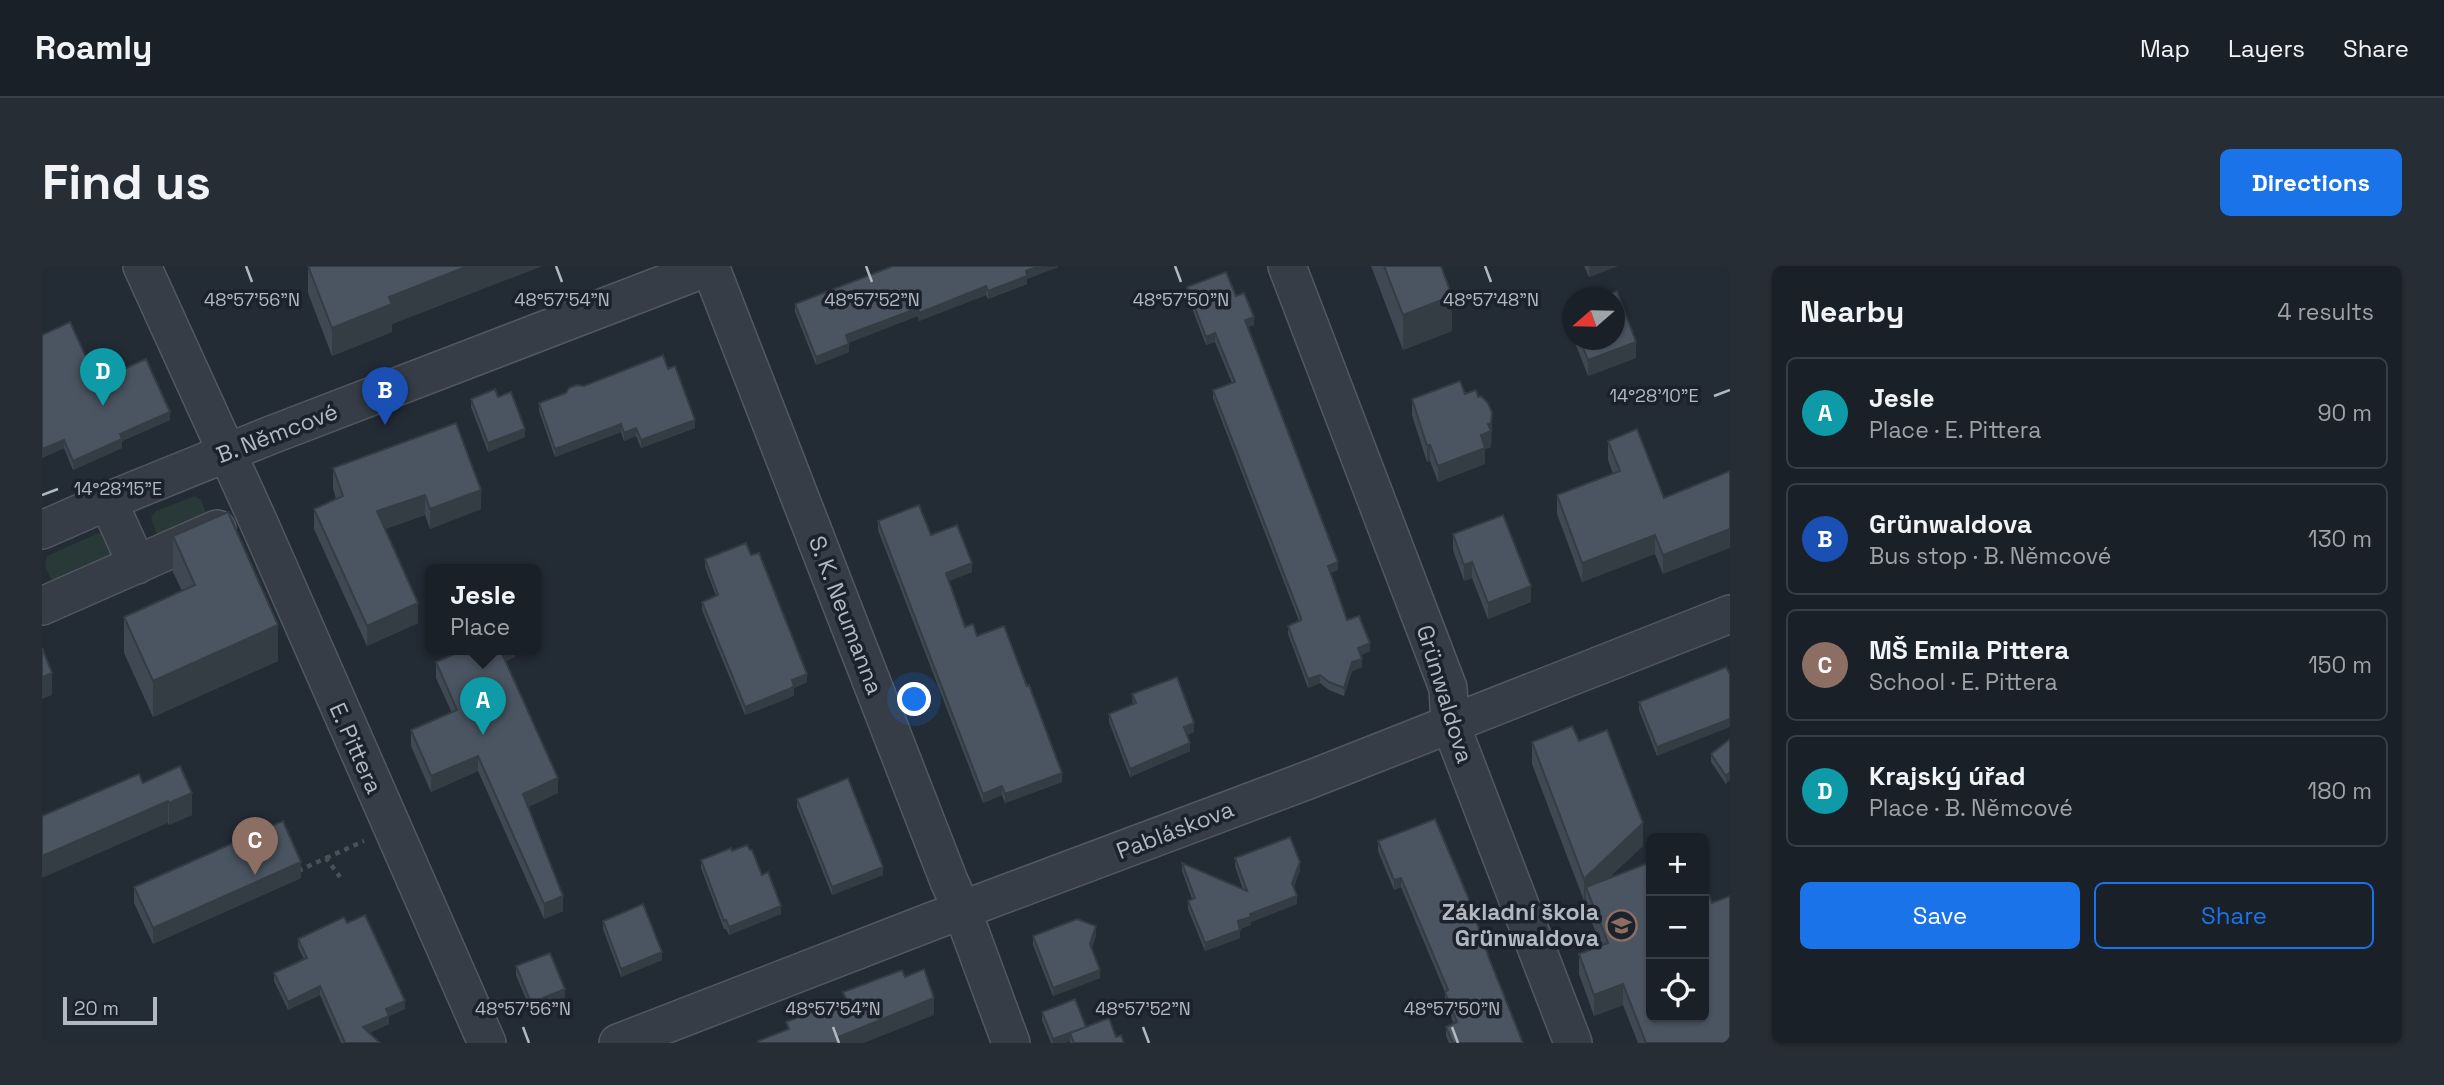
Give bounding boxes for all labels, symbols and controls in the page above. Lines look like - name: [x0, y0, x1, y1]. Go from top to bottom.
- text: Roamly: [35, 27, 152, 69]
- text: Map: [2140, 33, 2190, 64]
- text: Layers: [2228, 33, 2305, 64]
- text: Share: [2343, 33, 2409, 64]
- button: Directions: [2220, 149, 2402, 216]
- text: Find us: [42, 151, 211, 213]
- north arrow: [1562, 287, 1625, 350]
- text: 48°57'56"N: [204, 288, 300, 311]
- text: 48°57'54"N: [514, 288, 610, 311]
- text: 48°57'52"N: [824, 288, 920, 311]
- text: 48°57'50"N: [1133, 288, 1229, 311]
- text: 48°57'48"N: [1443, 288, 1539, 311]
- text: Nearby: [1800, 292, 1904, 331]
- text: 4 results: [2277, 297, 2374, 327]
- pin: D: [80, 348, 126, 406]
- pin: B: [362, 367, 408, 425]
- text: Jesle: [1869, 381, 1934, 415]
- text: 14°28'10"E: [1609, 384, 1699, 407]
- street label: B. Němcové: [212, 396, 342, 470]
- text: A: [1818, 398, 1832, 428]
- text: 90 m: [2317, 398, 2372, 428]
- text: Place · E. Pittera: [1869, 415, 2041, 445]
- text: 14°28'15"E: [74, 477, 162, 500]
- text: Grünwaldova: [1869, 507, 2032, 541]
- text: B: [1817, 524, 1833, 554]
- text: 130 m: [2308, 524, 2372, 554]
- street label: S. K. Neumanna: [802, 531, 890, 699]
- text: Bus stop · B. Němcové: [1869, 541, 2111, 571]
- popup: [425, 564, 541, 655]
- text: Jesle: [450, 578, 516, 612]
- text: Place: [450, 612, 510, 642]
- street label: Grünwaldova: [1410, 621, 1480, 767]
- text: MŠ Emila Pittera: [1869, 633, 2069, 667]
- text: C: [1818, 650, 1832, 680]
- text: 150 m: [2308, 650, 2372, 680]
- text: School · E. Pittera: [1869, 667, 2058, 697]
- pin: A: [460, 677, 506, 735]
- your location: [897, 682, 931, 716]
- street label: E. Pittera: [323, 698, 389, 798]
- text: Krajský úřad: [1869, 759, 2026, 793]
- text: D: [1817, 776, 1833, 806]
- text: 180 m: [2308, 776, 2372, 806]
- text: Place · B. Němcové: [1869, 793, 2073, 823]
- street label: Pabláskova: [1112, 794, 1238, 866]
- pin: C: [232, 817, 278, 875]
- map controls: [1646, 833, 1709, 1022]
- button: +: [1646, 833, 1709, 896]
- button: Save: [1800, 882, 2080, 949]
- button: Share: [2094, 882, 2374, 949]
- button: −: [1646, 896, 1709, 959]
- place label: Základní škola Grünwaldova: [1442, 897, 1599, 953]
- school or university icon: Základní škola Grünwaldova: [1605, 908, 1639, 942]
- button: locate: [1646, 959, 1709, 1022]
- scale bar: [63, 994, 158, 1026]
- text: 20 m: [74, 996, 119, 1021]
- text: 48°57'56"N: [475, 997, 571, 1020]
- text: 48°57'54"N: [785, 997, 881, 1020]
- text: 48°57'52"N: [1095, 997, 1191, 1020]
- text: 48°57'50"N: [1404, 997, 1500, 1020]

